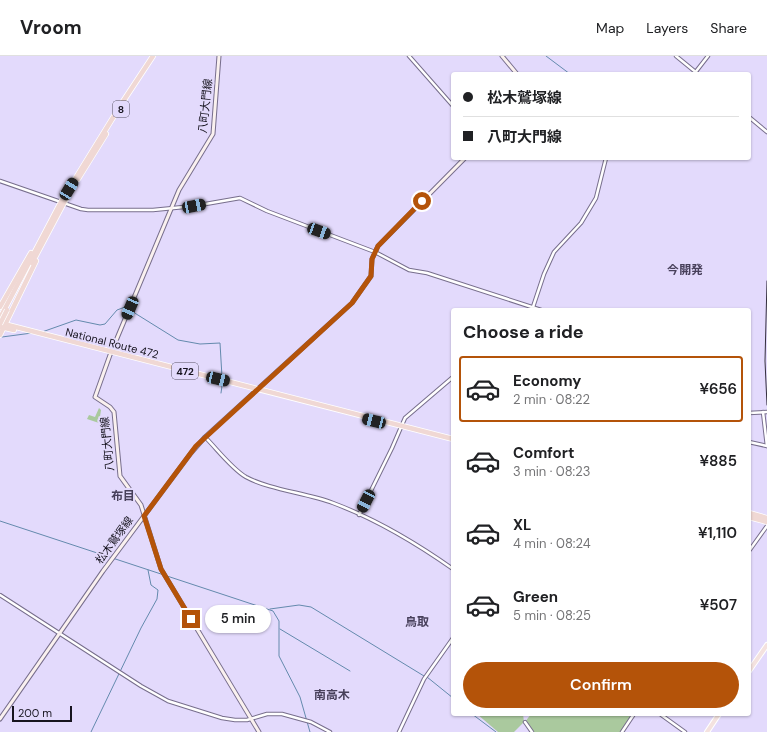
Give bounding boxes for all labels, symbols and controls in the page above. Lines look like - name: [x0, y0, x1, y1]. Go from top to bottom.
- text: Vroom: [20, 15, 82, 40]
- text: Map: [596, 19, 624, 37]
- text: Layers: [646, 19, 688, 37]
- text: Share: [710, 19, 747, 37]
- street label: 八町大門線: [195, 78, 215, 134]
- text: 松木鷲塚線: [487, 88, 562, 108]
- road number: 8: [113, 101, 129, 117]
- text: 八町大門線: [487, 127, 562, 147]
- car: [58, 176, 80, 202]
- route start: [413, 192, 431, 210]
- car: [181, 198, 207, 214]
- car: [306, 221, 332, 241]
- district label: 今開発: [667, 262, 703, 278]
- car: [120, 295, 140, 321]
- text: Choose a ride: [463, 320, 584, 344]
- street label: National Route 472: [64, 325, 160, 361]
- road number: 472: [172, 363, 198, 379]
- car: [205, 370, 231, 388]
- icon: car: [465, 371, 501, 407]
- text: Economy: [513, 371, 581, 391]
- text: ¥656: [699, 379, 737, 399]
- text: 2 min · 08:22: [513, 391, 590, 408]
- car: [361, 412, 387, 430]
- street label: 八町大門線: [97, 416, 117, 472]
- icon: car: [465, 443, 501, 479]
- text: Comfort: [513, 443, 574, 463]
- text: ¥885: [699, 451, 737, 471]
- text: 3 min · 08:23: [513, 463, 590, 480]
- district label: 布目: [111, 488, 135, 504]
- car: [355, 488, 377, 514]
- street label: 松木鷲塚線: [92, 514, 136, 566]
- icon: car: [465, 515, 501, 551]
- text: XL: [513, 515, 531, 535]
- text: ¥1,110: [698, 523, 737, 543]
- text: 4 min · 08:24: [513, 535, 591, 552]
- icon: car: [465, 587, 501, 623]
- text: Green: [513, 587, 558, 607]
- text: ¥507: [700, 595, 737, 615]
- callout: 5 min: [205, 605, 271, 633]
- text: 5 min · 08:25: [513, 607, 591, 624]
- route end: [182, 610, 200, 628]
- text: 5 min: [221, 610, 255, 627]
- district label: 鳥取: [405, 614, 429, 630]
- button: Confirm: [463, 662, 739, 708]
- district label: 南高木: [314, 687, 350, 703]
- scale bar: [12, 704, 72, 723]
- text: 200 m: [18, 706, 52, 720]

